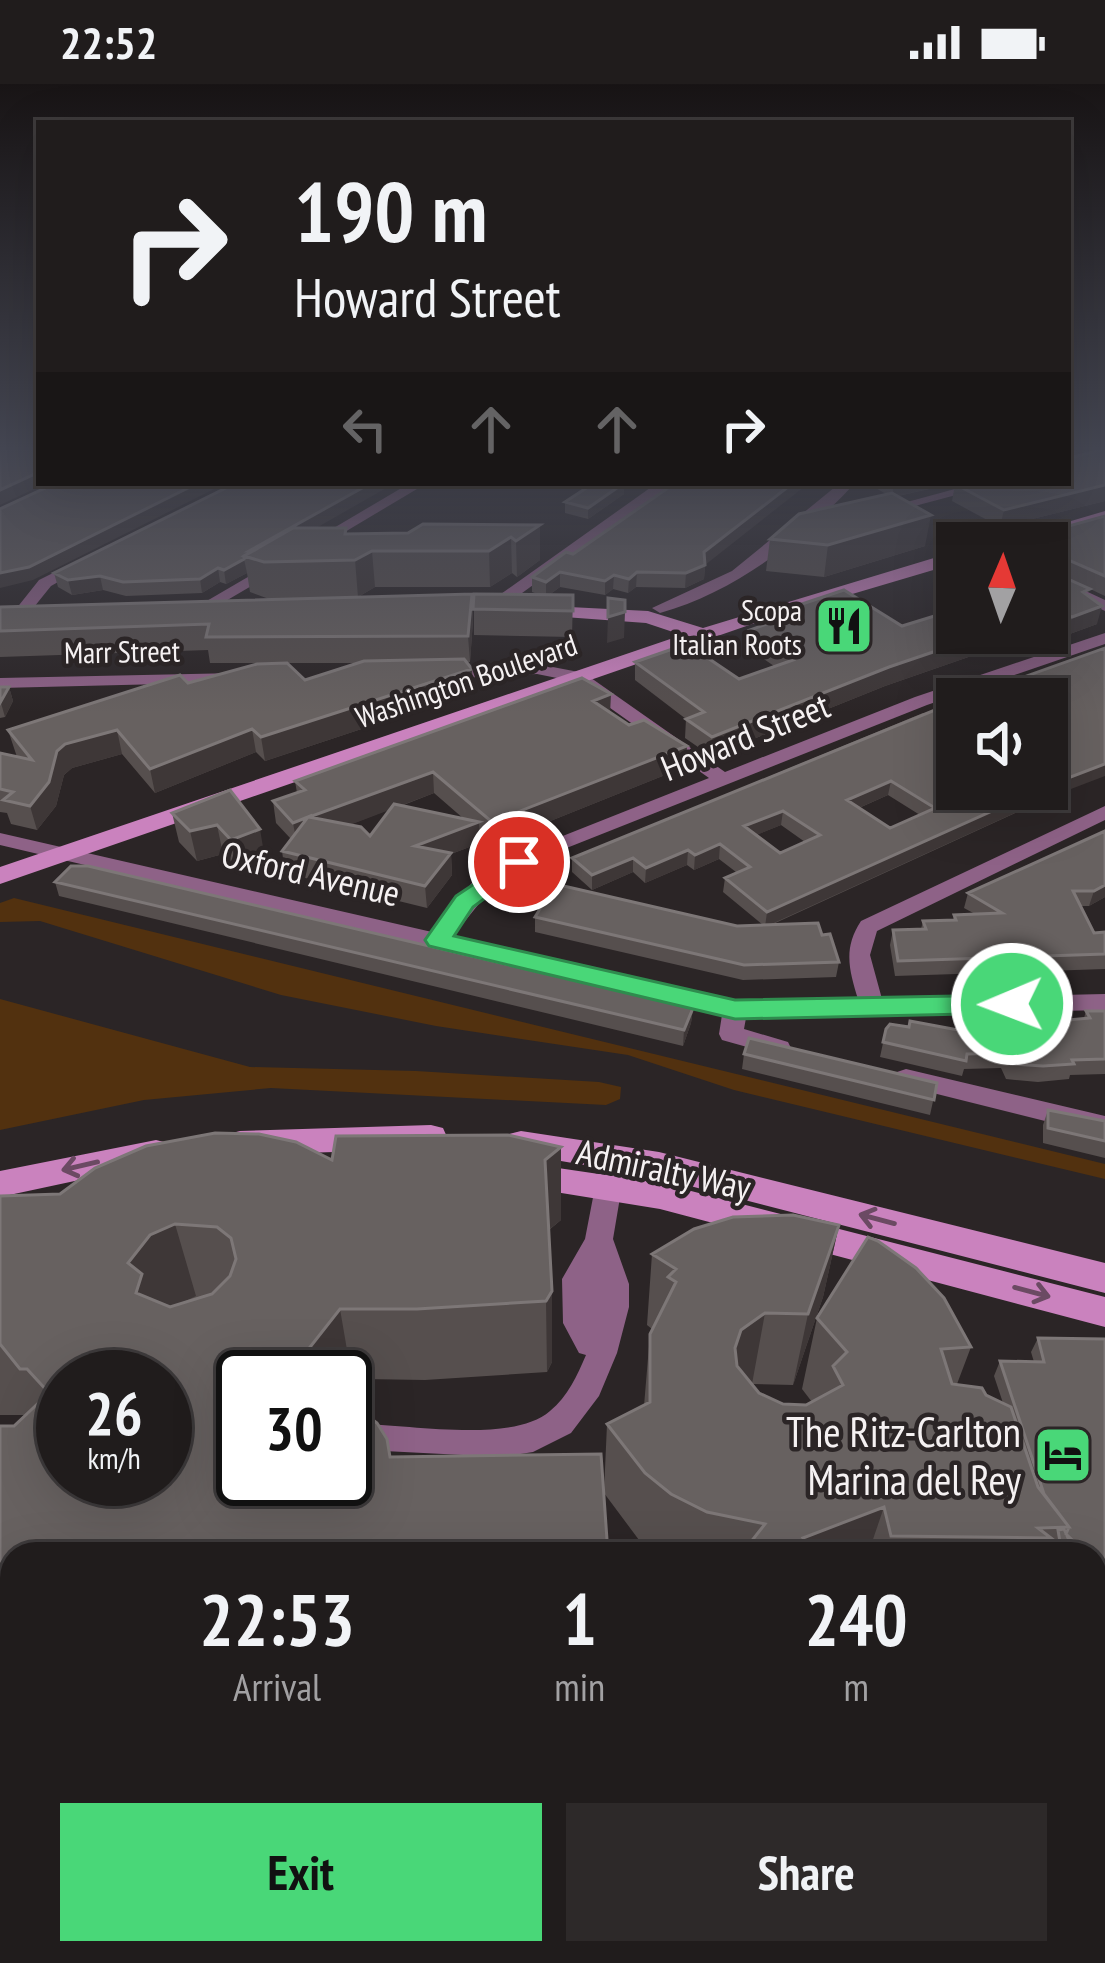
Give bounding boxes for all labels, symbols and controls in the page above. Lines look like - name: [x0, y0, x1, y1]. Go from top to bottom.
- text: 22:52: [60, 13, 157, 71]
- text: 190 m: [294, 156, 487, 265]
- icon: right: [96, 168, 252, 324]
- text: Howard Street: [294, 262, 561, 332]
- icon: left: [332, 396, 398, 462]
- icon: ahead: [458, 396, 524, 462]
- icon: ahead: [584, 396, 650, 462]
- icon: right: [710, 396, 776, 462]
- north arrow: [936, 522, 1068, 654]
- map controls: [936, 522, 1068, 810]
- place label: Scopa Italian Roots: [672, 590, 802, 663]
- restaurant icon: Scopa Italian Roots: [813, 595, 875, 657]
- street label: Washington Boulevard: [350, 624, 582, 736]
- street label: Marr Street: [64, 630, 181, 672]
- button: sound: [936, 678, 1068, 810]
- street label: Howard Street: [654, 681, 836, 791]
- pin: [468, 811, 570, 913]
- icon: arrive: [486, 829, 552, 895]
- street label: Oxford Avenue: [217, 830, 405, 916]
- position arrow: [949, 941, 1075, 1067]
- street label: Admiralty Way: [573, 1128, 756, 1210]
- one-way arrow: [61, 1155, 99, 1178]
- one-way arrow: [859, 1207, 897, 1229]
- one-way arrow: [1012, 1283, 1050, 1305]
- speed limit sign: 30: [216, 1350, 372, 1506]
- text: 26: [85, 1374, 143, 1452]
- place label: The Ritz-Carlton Marina del Rey: [786, 1404, 1021, 1507]
- hotel icon: The Ritz-Carlton Marina del Rey: [1032, 1424, 1094, 1486]
- text: km/h: [87, 1438, 141, 1477]
- text: 22:53: [199, 1572, 355, 1665]
- text: 1: [563, 1572, 597, 1665]
- text: 240: [804, 1572, 908, 1665]
- text: Arrival: [233, 1661, 321, 1712]
- text: min: [554, 1661, 605, 1712]
- text: m: [843, 1661, 869, 1712]
- button: Exit: [60, 1803, 542, 1941]
- button: Share: [566, 1803, 1047, 1941]

